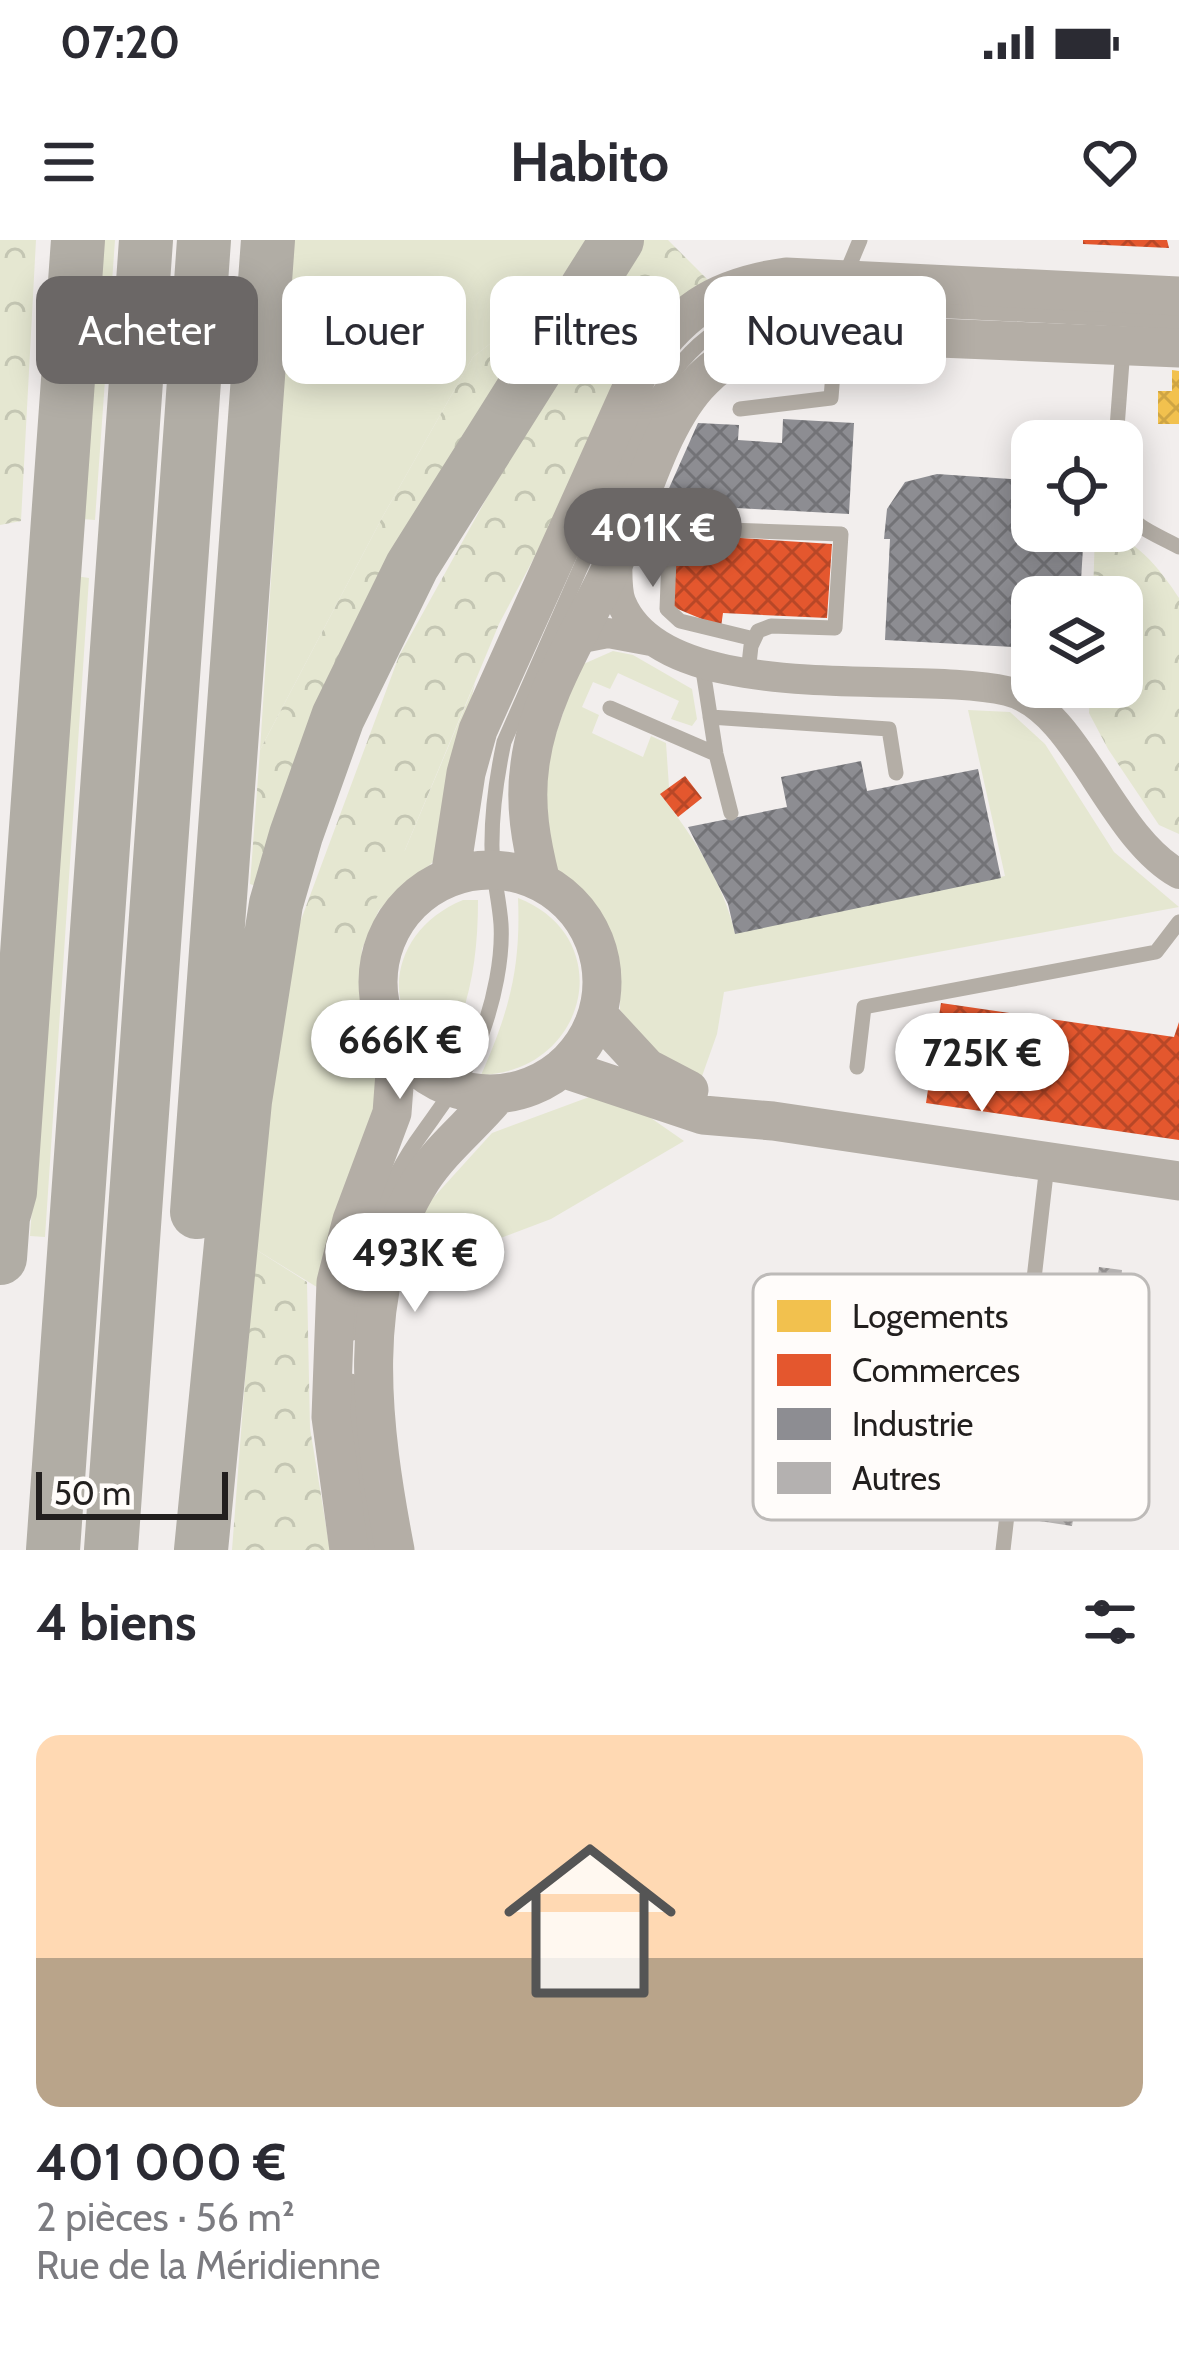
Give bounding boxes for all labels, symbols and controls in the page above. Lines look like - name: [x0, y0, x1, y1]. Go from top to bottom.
- text: 07:20: [60, 15, 180, 69]
- icon: menu: [36, 129, 102, 195]
- text: Habito: [510, 129, 669, 195]
- icon: heart: [1077, 129, 1143, 195]
- chip: Acheter: [36, 276, 258, 384]
- chip: Louer: [282, 276, 466, 384]
- chip: Filtres: [490, 276, 680, 384]
- chip: Nouveau: [704, 276, 946, 384]
- map controls: [1011, 420, 1143, 708]
- button: locate: [1011, 420, 1143, 552]
- pin: 401K €: [555, 488, 751, 590]
- text: 401K €: [591, 503, 715, 551]
- button: layers: [1011, 576, 1143, 708]
- pin: 666K €: [302, 1000, 498, 1102]
- pin: 725K €: [884, 1013, 1080, 1115]
- text: 666K €: [338, 1015, 462, 1063]
- text: 725K €: [922, 1028, 1042, 1076]
- pin: 493K €: [317, 1213, 513, 1315]
- text: 493K €: [352, 1228, 478, 1276]
- legend: [753, 1274, 1149, 1520]
- text: Logements: [852, 1296, 1009, 1336]
- text: Commerces: [852, 1350, 1020, 1390]
- text: Industrie: [852, 1404, 973, 1444]
- text: Autres: [852, 1458, 941, 1498]
- scale bar: [36, 1466, 228, 1519]
- text: 50 m: [54, 1473, 131, 1513]
- icon: filters: [1077, 1589, 1143, 1655]
- text: 4 biens: [36, 1591, 197, 1653]
- icon: home: [482, 1813, 698, 2029]
- text: 401 000 €: [36, 2131, 286, 2193]
- text: 2 pièces · 56 m²: [36, 2193, 295, 2241]
- text: Rue de la Méridienne: [36, 2241, 381, 2289]

